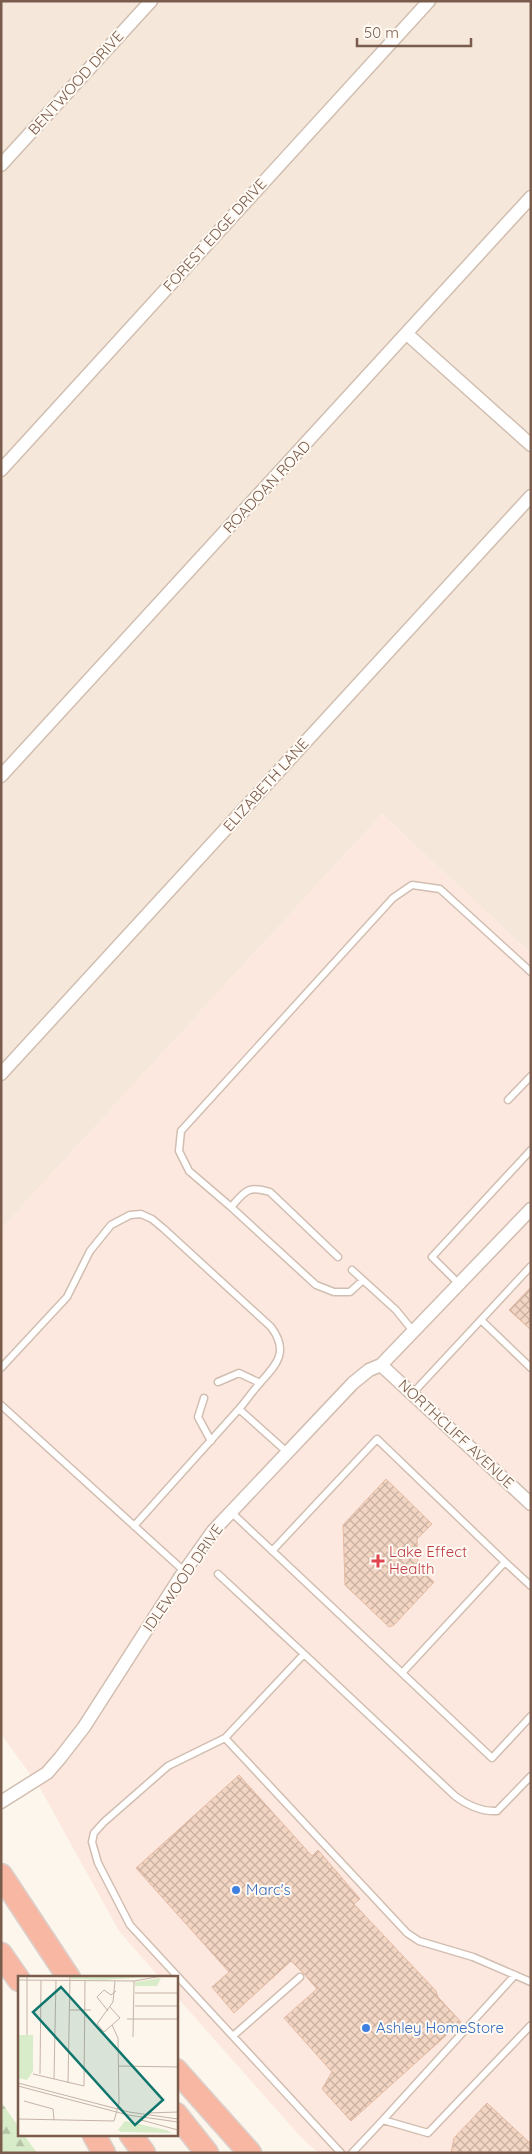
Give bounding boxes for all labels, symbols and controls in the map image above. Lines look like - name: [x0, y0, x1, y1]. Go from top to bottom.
- scale bar: [357, 15, 471, 47]
- text: 50 m: [364, 23, 399, 42]
- street label: BENTWOOD DRIVE: [24, 27, 127, 139]
- street label: FOREST EDGE DRIVE: [159, 174, 270, 295]
- street label: ROADOAN ROAD: [219, 436, 315, 537]
- street label: ELIZABETH LANE: [219, 734, 312, 835]
- street label: NORTHCLIFF AVENUE: [394, 1375, 518, 1492]
- street label: IDLEWOOD DRIVE: [139, 1520, 227, 1635]
- place label: Lake Effect Health: [389, 1542, 467, 1578]
- marker: Lake Effect Health: [371, 1554, 385, 1568]
- place label: Marc's: [246, 1880, 291, 1899]
- marker: Marc's: [230, 1884, 242, 1896]
- inset map: [18, 1976, 178, 2136]
- place label: Ashley HomeStore: [376, 2018, 504, 2037]
- marker: Ashley HomeStore: [360, 2022, 372, 2034]

